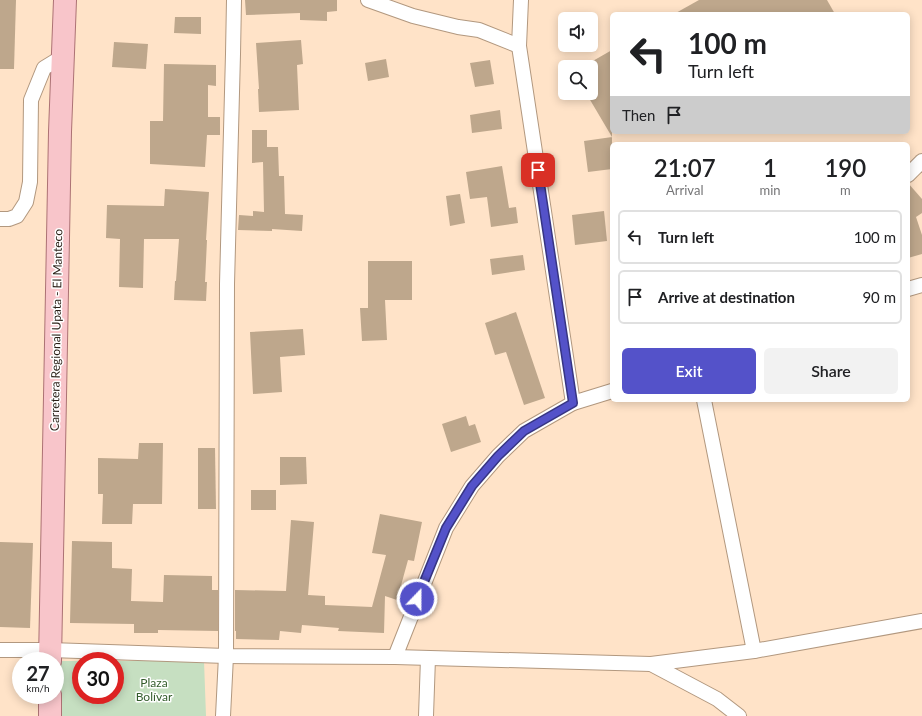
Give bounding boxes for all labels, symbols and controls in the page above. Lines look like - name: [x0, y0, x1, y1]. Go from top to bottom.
- map controls: [558, 12, 598, 100]
- button: sound: [558, 12, 598, 52]
- text: 100 m: [688, 26, 767, 60]
- icon: left: [622, 28, 674, 80]
- button: search: [558, 60, 598, 100]
- text: Turn left: [688, 60, 754, 82]
- icon: arrive: [663, 104, 685, 126]
- text: Then: [622, 106, 655, 124]
- pin: [521, 153, 555, 187]
- text: 21:07: [654, 153, 716, 182]
- text: 1: [763, 153, 777, 182]
- text: 190: [824, 153, 866, 182]
- icon: arrive: [527, 159, 549, 181]
- text: Arrival: [666, 182, 703, 198]
- text: min: [759, 182, 781, 198]
- text: m: [840, 182, 851, 198]
- icon: left: [624, 226, 646, 248]
- text: Turn left: [658, 228, 714, 246]
- text: 100 m: [854, 228, 896, 246]
- street label: Carretera Regional Upata - El Manteco: [47, 229, 65, 431]
- icon: arrive: [624, 286, 646, 308]
- text: Arrive at destination: [658, 288, 795, 306]
- text: 90 m: [862, 288, 896, 306]
- button: Exit: [622, 348, 756, 394]
- button: Share: [764, 348, 898, 394]
- position arrow: [396, 578, 438, 620]
- speed limit sign: 30: [72, 652, 124, 704]
- text: 27: [26, 661, 50, 685]
- park label: Plaza Bolívar: [136, 675, 173, 704]
- text: km/h: [26, 682, 50, 694]

